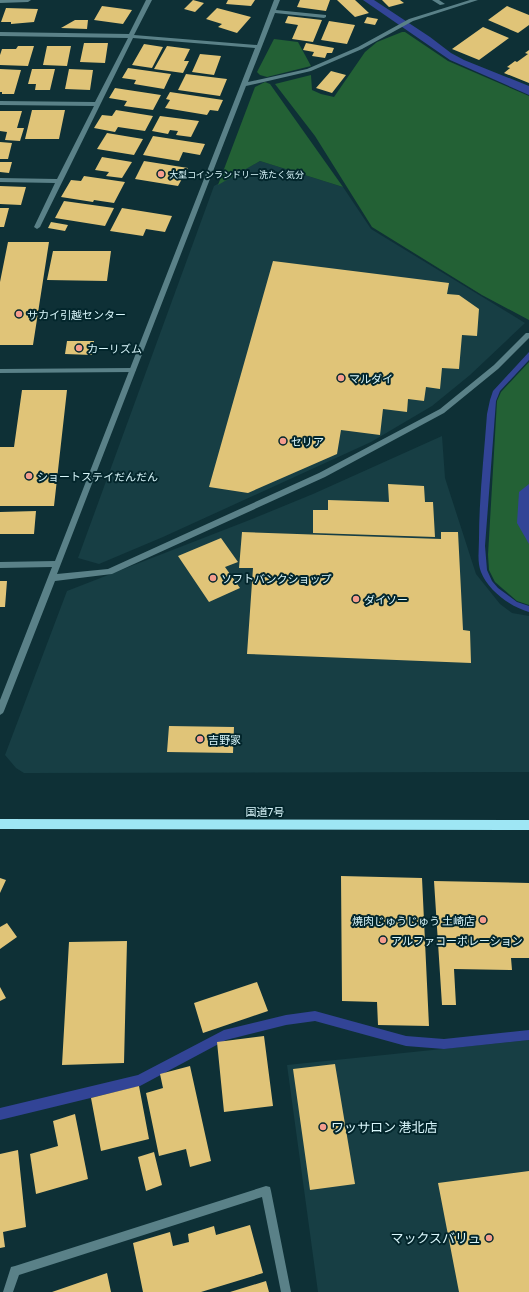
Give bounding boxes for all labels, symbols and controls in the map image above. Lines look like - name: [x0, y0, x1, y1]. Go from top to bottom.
- marker: 大型コインランドリー洗たく気分: [156, 169, 166, 179]
- place label: 大型コインランドリー洗たく気分: [169, 169, 304, 180]
- place label: サカイ引越センター: [27, 308, 126, 321]
- marker: サカイ引越センター: [14, 309, 24, 319]
- place label: カーリズム: [87, 342, 142, 355]
- marker: カーリズム: [74, 343, 84, 353]
- place label: マルダイ: [349, 372, 393, 385]
- marker: マルダイ: [336, 373, 346, 383]
- place label: セリア: [291, 435, 324, 448]
- marker: セリア: [278, 436, 288, 446]
- place label: ショートステイだんだん: [37, 470, 158, 483]
- marker: ショートステイだんだん: [24, 471, 34, 481]
- place label: ソフトバンクショップ: [221, 572, 332, 585]
- marker: ソフトバンクショップ: [208, 573, 218, 583]
- place label: ダイソー: [364, 593, 408, 606]
- marker: ダイソー: [351, 594, 361, 604]
- place label: 吉野家: [208, 733, 241, 746]
- marker: 吉野家: [195, 734, 205, 744]
- street label: 国道7号: [246, 805, 284, 818]
- place label: 焼肉じゅうじゅう 土崎店: [352, 914, 475, 927]
- marker: 焼肉じゅうじゅう 土崎店: [478, 915, 488, 925]
- place label: アルファコーポレーション: [391, 934, 523, 947]
- marker: アルファコーポレーション: [378, 935, 388, 945]
- place label: ワッサロン 港北店: [331, 1119, 438, 1135]
- marker: ワッサロン 港北店: [318, 1122, 328, 1132]
- place label: マックスバリュ: [390, 1230, 481, 1246]
- marker: マックスバリュ: [484, 1233, 494, 1243]

